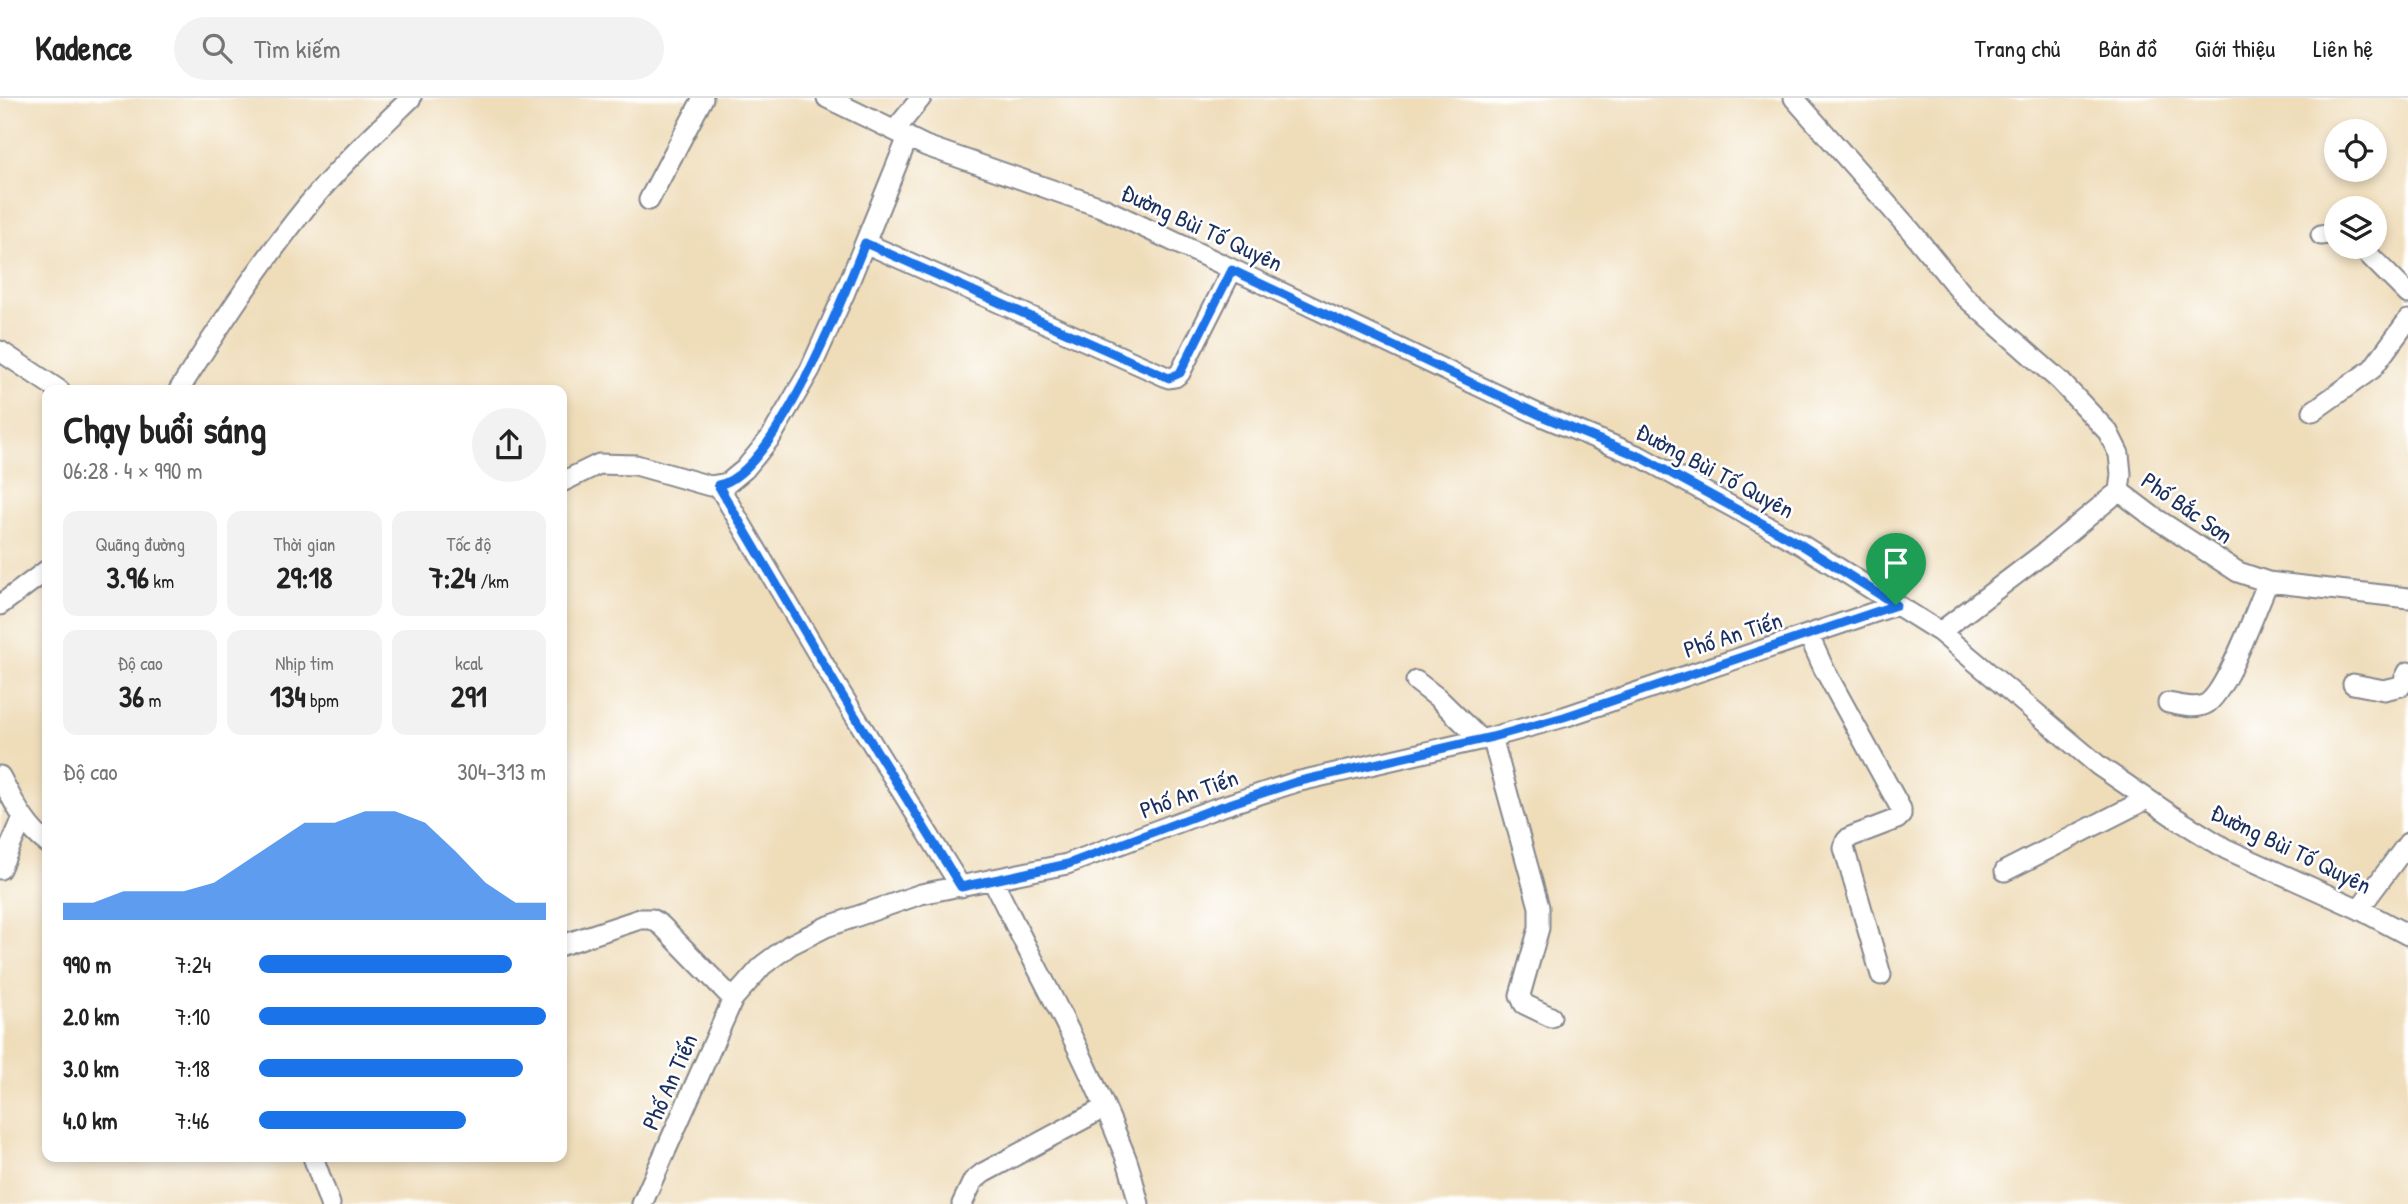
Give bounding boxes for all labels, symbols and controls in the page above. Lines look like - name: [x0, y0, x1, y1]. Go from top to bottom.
- search box: [174, 17, 664, 80]
- text: Kadence: [35, 26, 132, 70]
- icon: search: [198, 29, 236, 67]
- text: Tìm kiếm: [254, 31, 340, 66]
- text: Trang chủ: [1974, 32, 2060, 64]
- text: Bản đồ: [2098, 32, 2157, 64]
- text: Giới thiệu: [2195, 32, 2275, 64]
- text: Liên hệ: [2313, 32, 2373, 64]
- map controls: [2324, 119, 2387, 259]
- button: locate: [2324, 119, 2387, 182]
- street label: Đường Bùi Tố Quyên: [1117, 176, 1288, 278]
- button: layers: [2324, 196, 2387, 259]
- text: Chạy buổi sáng: [63, 403, 267, 455]
- button: share: [472, 408, 546, 482]
- street label: Đường Bùi Tố Quyên: [1631, 415, 1800, 525]
- text: 06:28 · 4 × 990 m: [63, 455, 202, 486]
- street label: Phố Bắc Sơn: [2135, 464, 2240, 550]
- text: Quãng đường: [95, 531, 185, 557]
- text: Thời gian: [274, 531, 335, 557]
- text: Tốc độ: [447, 531, 491, 557]
- pin: [1866, 533, 1926, 605]
- icon: arrive: [1877, 544, 1915, 582]
- text: 3.96: [106, 557, 149, 597]
- text: 29:18: [277, 557, 332, 597]
- text: 7:24: [429, 557, 476, 597]
- text: km: [149, 568, 174, 594]
- text: /km: [476, 568, 509, 594]
- street label: Phố An Tiến: [1679, 603, 1786, 665]
- text: Độ cao: [118, 650, 163, 676]
- text: Nhịp tim: [275, 650, 334, 676]
- text: kcal: [455, 650, 483, 676]
- text: 36: [119, 676, 144, 716]
- text: 134: [270, 676, 306, 716]
- text: 291: [451, 676, 487, 716]
- text: m: [144, 687, 162, 713]
- text: bpm: [306, 687, 339, 713]
- text: Độ cao: [63, 756, 117, 787]
- text: 304–313 m: [457, 756, 546, 787]
- street label: Phố An Tiến: [1135, 761, 1242, 826]
- street label: Đường Bùi Tố Quyên: [2206, 795, 2377, 901]
- text: 990 m: [63, 949, 111, 980]
- text: 7:24: [175, 949, 211, 980]
- text: 2.0 km: [63, 1001, 119, 1032]
- text: 7:10: [175, 1001, 210, 1032]
- street label: Phố An Tiến: [634, 1029, 704, 1135]
- text: 3.0 km: [63, 1053, 119, 1084]
- text: 7:18: [175, 1053, 210, 1084]
- text: 4.0 km: [63, 1105, 117, 1136]
- text: 7:46: [175, 1105, 210, 1136]

